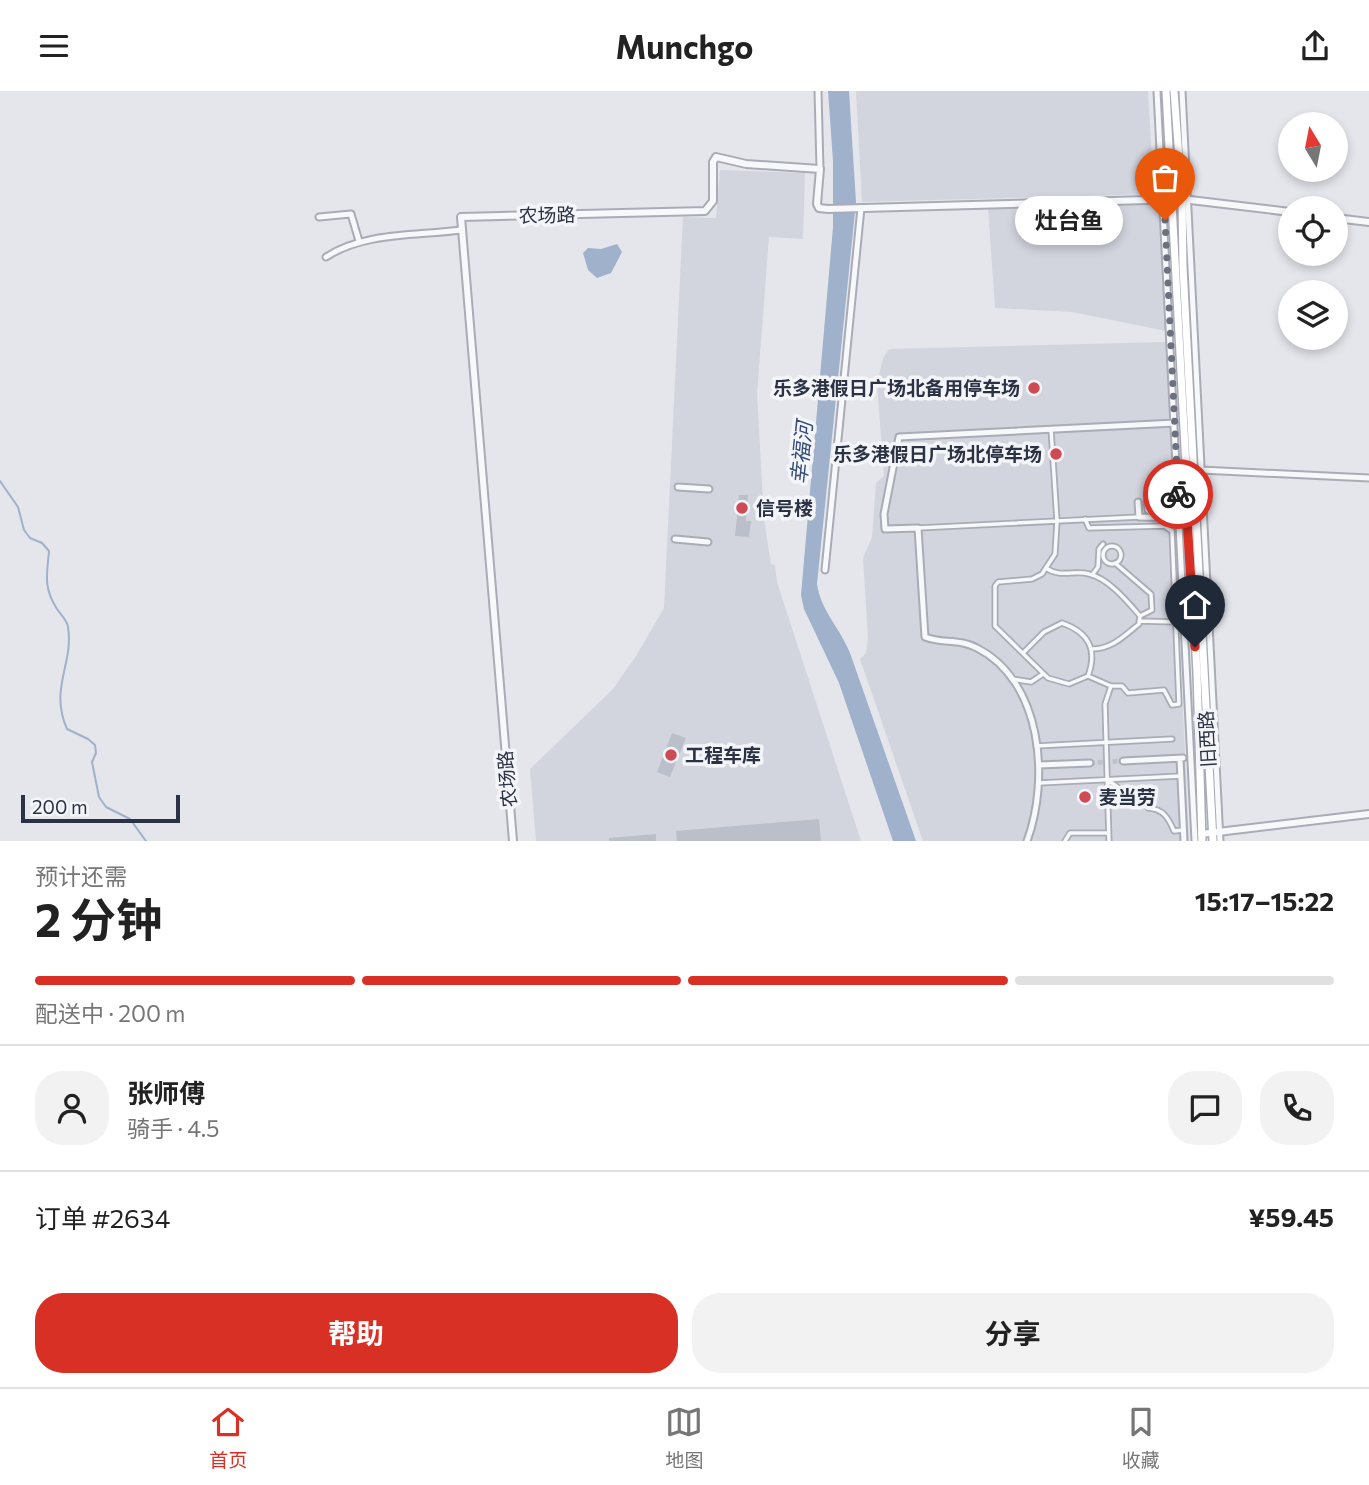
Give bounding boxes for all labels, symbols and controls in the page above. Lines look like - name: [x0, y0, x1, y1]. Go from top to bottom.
- text: Munchgo: [616, 26, 753, 66]
- icon: menu: [35, 27, 73, 65]
- icon: share: [1296, 27, 1334, 65]
- north arrow: [1278, 112, 1348, 182]
- map controls: [1278, 112, 1348, 350]
- pin: [1135, 148, 1195, 220]
- icon: bag: [1146, 159, 1184, 197]
- callout: 灶台鱼: [1014, 195, 1123, 245]
- button: locate: [1278, 196, 1348, 266]
- street label: 农场路: [518, 203, 576, 226]
- text: 灶台鱼: [1035, 206, 1104, 234]
- button: layers: [1278, 280, 1348, 350]
- place label: 乐多港假日广场北备用停车场: [773, 376, 1020, 399]
- marker: 乐多港假日广场北备用停车场: [1026, 380, 1042, 396]
- water label: 幸福河: [785, 416, 817, 485]
- place label: 乐多港假日广场北停车场: [833, 442, 1042, 465]
- marker: 乐多港假日广场北停车场: [1048, 446, 1064, 462]
- courier: [1143, 459, 1213, 529]
- icon: bike: [1159, 475, 1197, 513]
- place label: 信号楼: [756, 496, 813, 519]
- marker: 信号楼: [734, 500, 750, 516]
- pin: [1165, 575, 1225, 647]
- icon: home: [1176, 586, 1214, 624]
- street label: 旧西路: [1194, 710, 1219, 768]
- place label: 工程车库: [685, 743, 761, 766]
- marker: 工程车库: [663, 747, 679, 763]
- street label: 农场路: [493, 750, 520, 808]
- place label: 麦当劳: [1099, 785, 1156, 808]
- marker: 麦当劳: [1077, 789, 1093, 805]
- scale bar: [21, 792, 180, 824]
- text: 200 m: [32, 795, 88, 818]
- text: 预计还需: [35, 862, 127, 890]
- text: 15:17–15:22: [1195, 885, 1334, 916]
- text: 2 分钟: [35, 890, 162, 946]
- text: 配送中 · 200 m: [35, 999, 185, 1027]
- button: person: [35, 1071, 109, 1145]
- button: chat: [1168, 1071, 1242, 1145]
- button: phone: [1260, 1071, 1334, 1145]
- text: 张师傅: [127, 1077, 205, 1108]
- text: 骑手 · 4.5: [127, 1114, 220, 1142]
- text: ¥59.45: [1248, 1201, 1334, 1232]
- text: 订单 #2634: [35, 1202, 170, 1233]
- button: 帮助: [35, 1293, 678, 1373]
- button: 分享: [692, 1293, 1334, 1373]
- tab: 首页: [209, 1403, 247, 1472]
- tab: 地图: [665, 1403, 704, 1472]
- tab: 收藏: [1122, 1403, 1160, 1472]

